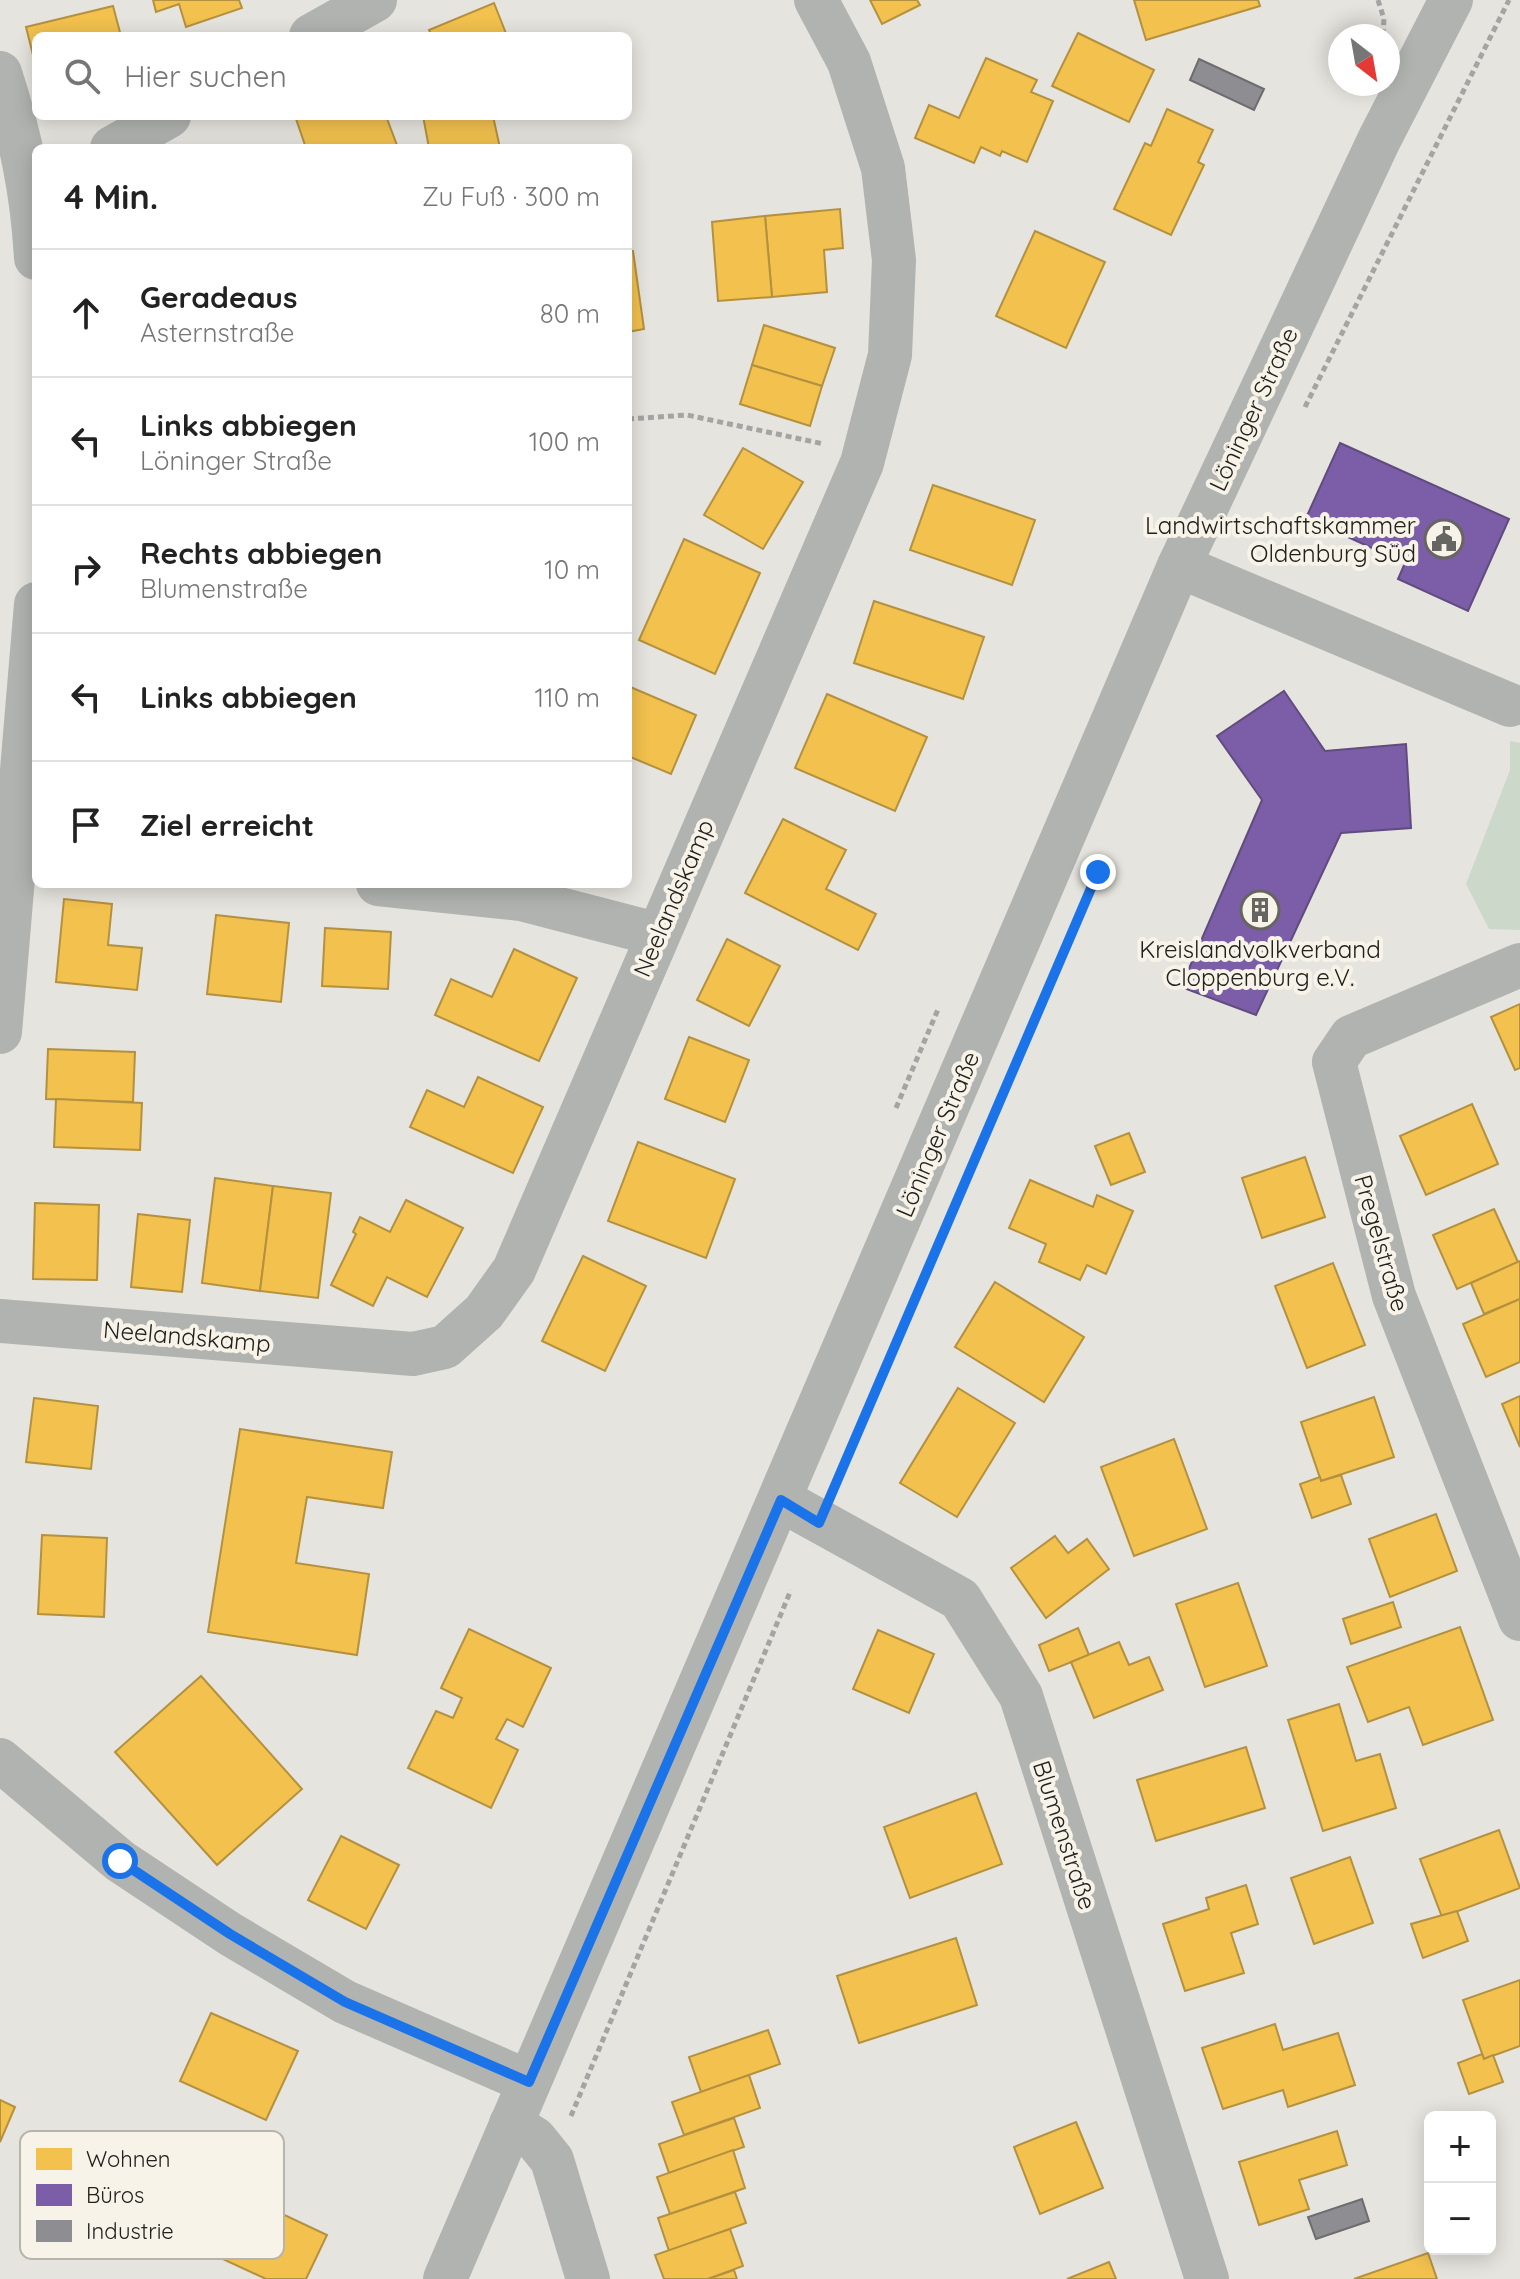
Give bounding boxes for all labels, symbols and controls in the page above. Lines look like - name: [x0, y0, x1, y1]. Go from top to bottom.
- north arrow: [1328, 24, 1400, 96]
- search box: [32, 32, 632, 120]
- icon: search: [60, 54, 104, 98]
- text: Hier suchen: [124, 57, 287, 95]
- text: 4 Min.: [64, 175, 158, 218]
- text: Zu Fuß · 300 m: [422, 180, 600, 213]
- text: Geradeaus: [140, 278, 297, 316]
- icon: ahead: [64, 291, 108, 335]
- text: 80 m: [540, 297, 600, 330]
- text: Asternstraße: [140, 316, 294, 349]
- street label: Löninger Straße: [1202, 322, 1304, 496]
- text: Links abbiegen: [140, 406, 357, 444]
- icon: left: [64, 419, 108, 463]
- text: 100 m: [529, 425, 600, 458]
- text: Löninger Straße: [140, 444, 332, 477]
- place label: Landwirtschaftskammer Oldenburg Süd: [1145, 510, 1416, 568]
- public building icon: Landwirtschaftskammer Oldenburg Süd: [1423, 518, 1465, 560]
- text: Rechts abbiegen: [140, 534, 382, 572]
- icon: right: [64, 547, 108, 591]
- text: 10 m: [544, 553, 600, 586]
- text: Blumenstraße: [140, 572, 308, 605]
- icon: left: [64, 675, 108, 719]
- text: Links abbiegen: [140, 678, 357, 716]
- text: 110 m: [534, 681, 600, 714]
- icon: arrive: [64, 803, 108, 847]
- text: Ziel erreicht: [140, 806, 314, 844]
- street label: Neelandskamp: [626, 815, 720, 981]
- route end: [1080, 854, 1116, 890]
- building icon: Kreislandvolkverband Cloppenburg e.V.: [1239, 889, 1281, 931]
- place label: Kreislandvolkverband Cloppenburg e.V.: [1139, 934, 1381, 992]
- street label: Löninger Straße: [889, 1047, 985, 1221]
- street label: Pregelstraße: [1348, 1171, 1416, 1315]
- street label: Neelandskamp: [102, 1314, 272, 1358]
- street label: Blumenstraße: [1027, 1757, 1103, 1913]
- route start: [102, 1843, 138, 1879]
- map controls: [1424, 2111, 1496, 2255]
- button: +: [1424, 2111, 1496, 2183]
- legend: [20, 2131, 284, 2259]
- text: Wohnen: [86, 2145, 171, 2173]
- text: Büros: [86, 2181, 144, 2209]
- button: −: [1424, 2183, 1496, 2255]
- text: Industrie: [86, 2217, 174, 2245]

